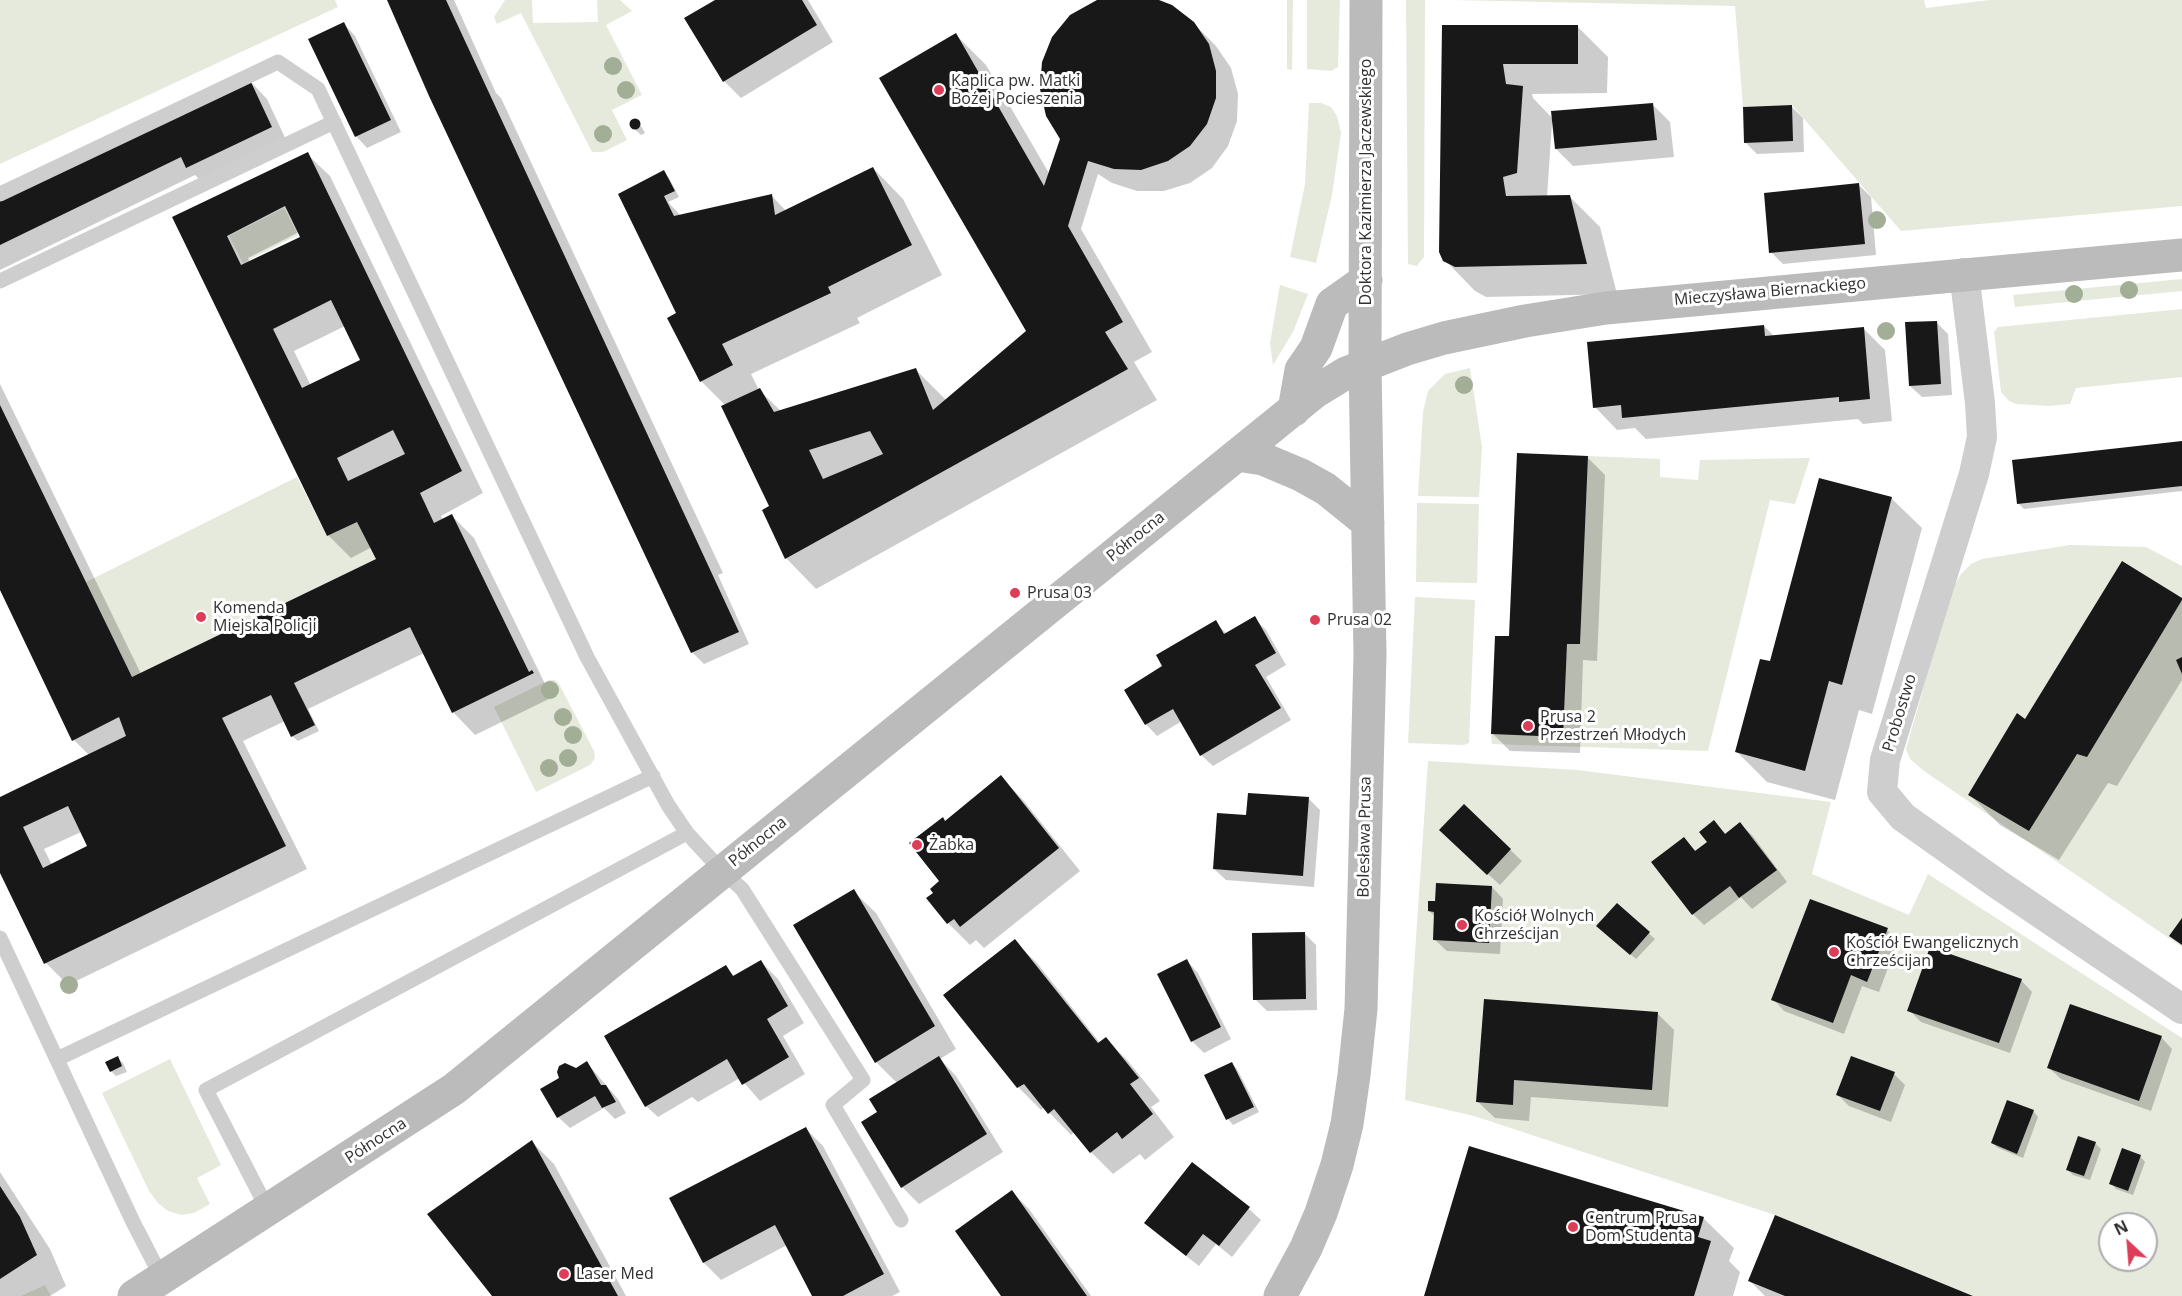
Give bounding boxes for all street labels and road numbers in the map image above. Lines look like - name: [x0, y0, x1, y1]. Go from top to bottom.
- street label: Doktora Kazimierza Jaczewskiego: [1356, 59, 1376, 305]
- street label: Mieczysława Biernackiego: [1673, 274, 1867, 310]
- street label: Północna: [1103, 508, 1169, 566]
- street label: Probostwo: [1879, 672, 1921, 754]
- street label: Bolesława Prusa: [1354, 776, 1376, 898]
- street label: Północna: [725, 813, 791, 871]
- street label: Północna: [342, 1114, 410, 1168]

